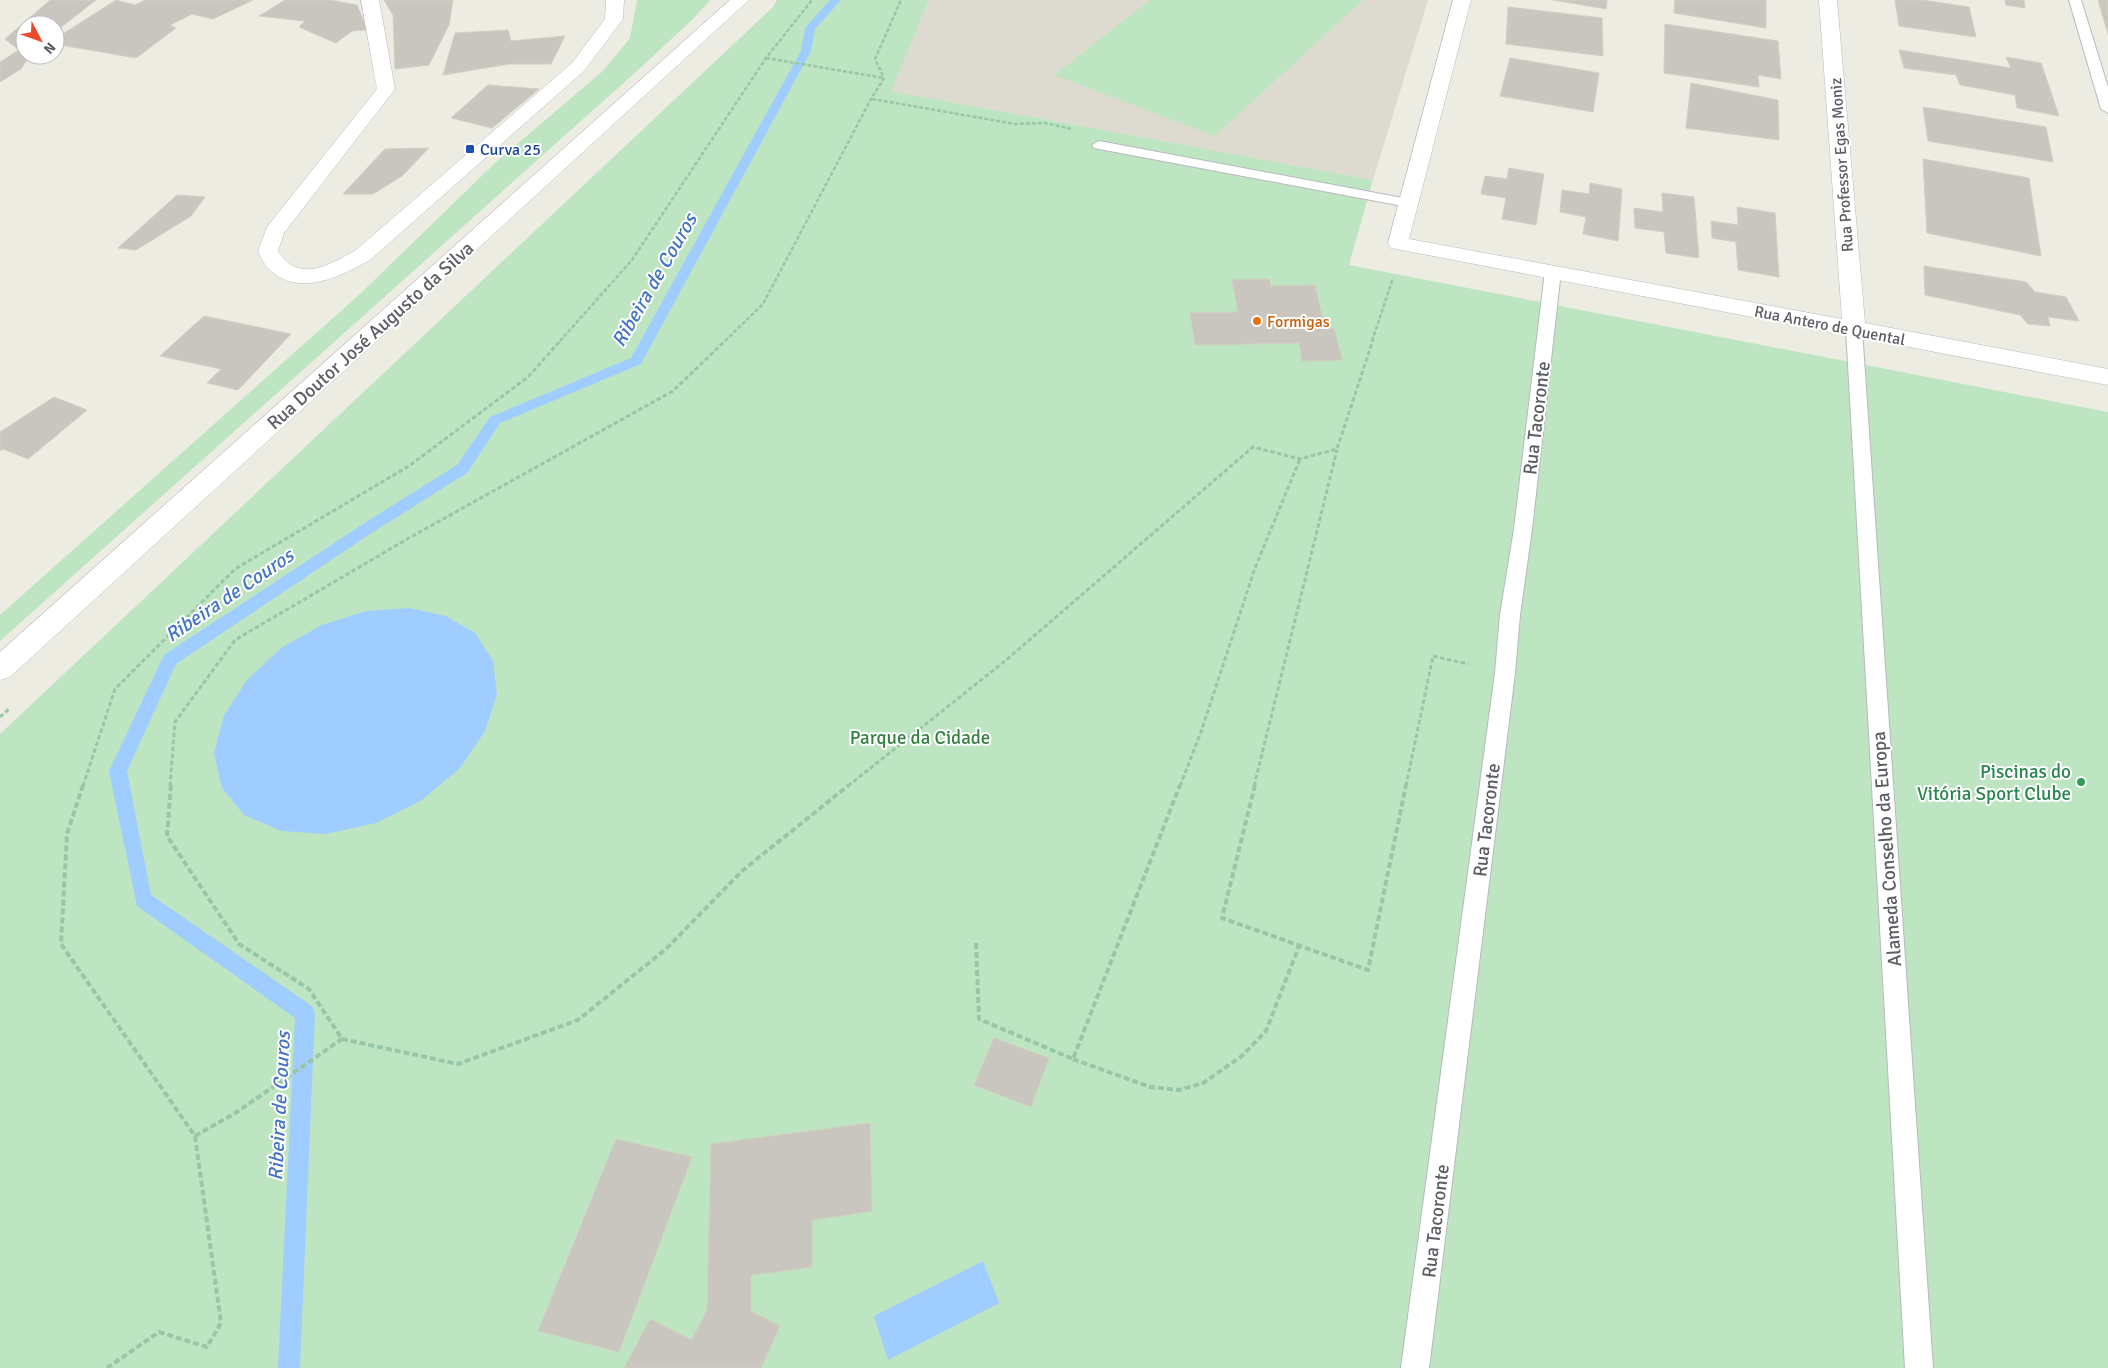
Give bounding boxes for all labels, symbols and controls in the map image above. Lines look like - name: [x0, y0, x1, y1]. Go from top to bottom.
- north arrow: [15, 15, 65, 65]
- text: N: [40, 39, 59, 57]
- street label: Rua Professor Egas Moniz: [1826, 77, 1858, 253]
- place label: Curva 25: [480, 140, 541, 160]
- marker: Curva 25: [464, 143, 476, 155]
- water label: Ribeira de Couros: [606, 207, 704, 351]
- street label: Rua Doutor José Augusto da Silva: [262, 236, 479, 435]
- street label: Rua Antero de Quental: [1753, 302, 1907, 350]
- place label: Formigas: [1267, 312, 1330, 332]
- marker: Formigas: [1251, 315, 1263, 327]
- street label: Rua Tacoronte: [1518, 360, 1556, 476]
- water label: Ribeira de Couros: [160, 542, 300, 648]
- park label: Parque da Cidade: [850, 726, 990, 750]
- street label: Alameda Conselho da Europa: [1867, 731, 1907, 967]
- place label: Piscinas do Vitória Sport Clube: [1917, 760, 2071, 806]
- street label: Rua Tacoronte: [1468, 762, 1506, 878]
- marker: Piscinas do Vitória Sport Clube: [2075, 776, 2087, 788]
- water label: Ribeira de Couros: [263, 1028, 296, 1181]
- street label: Rua Tacoronte: [1417, 1163, 1455, 1279]

